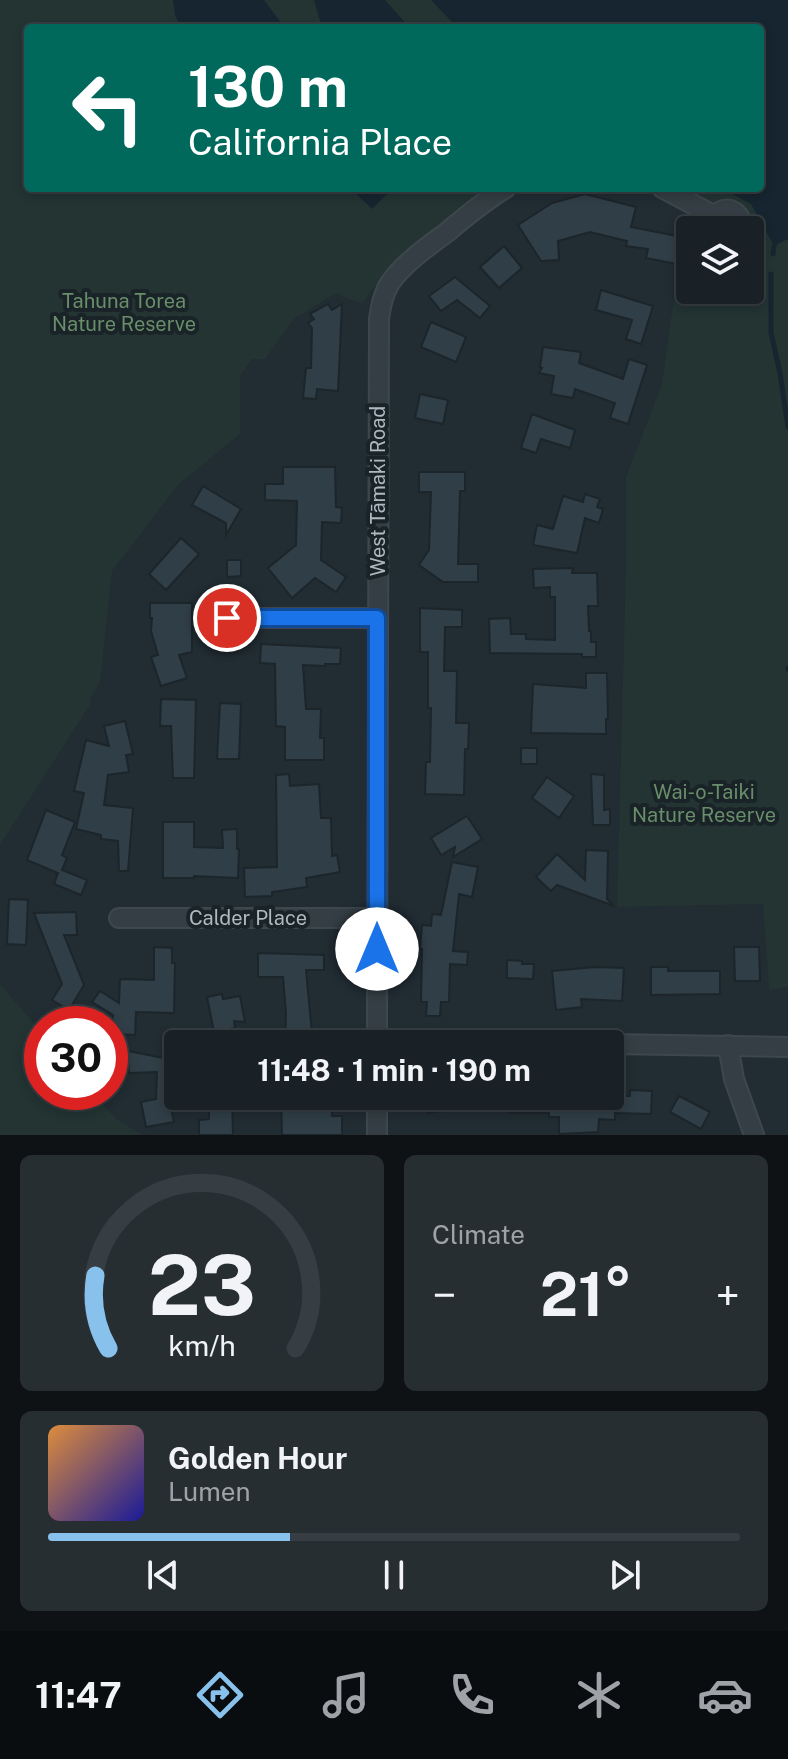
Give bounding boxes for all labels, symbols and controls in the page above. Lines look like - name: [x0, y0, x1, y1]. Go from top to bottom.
- text: 130 m: [188, 54, 348, 120]
- icon: left: [56, 56, 160, 160]
- text: California Place: [188, 121, 452, 163]
- map controls: [676, 216, 764, 304]
- button: layers: [676, 216, 764, 304]
- park label: Tahuna Torea Nature Reserve: [52, 289, 196, 336]
- street label: West Tāmaki Road: [366, 406, 390, 576]
- pin: [193, 584, 261, 652]
- icon: arrive: [205, 596, 249, 640]
- park label: Wai-o-Taiki Nature Reserve: [632, 780, 776, 827]
- street label: Calder Place: [189, 906, 307, 930]
- position arrow: [335, 907, 419, 991]
- speed limit sign: 30: [24, 1006, 128, 1110]
- text: 11:48 · 1 min · 190 m: [257, 1052, 531, 1088]
- text: Climate: [432, 1219, 525, 1250]
- text: 23: [148, 1236, 256, 1334]
- text: 21°: [540, 1259, 632, 1330]
- text: −: [432, 1269, 456, 1321]
- text: +: [716, 1269, 740, 1321]
- text: km/h: [168, 1329, 236, 1362]
- text: Golden Hour: [168, 1440, 347, 1476]
- text: Lumen: [168, 1476, 251, 1507]
- icon: previous: [141, 1553, 185, 1597]
- icon: pause: [372, 1553, 416, 1597]
- icon: next: [603, 1553, 647, 1597]
- icon: directions: [192, 1667, 248, 1723]
- icon: music: [318, 1667, 374, 1723]
- icon: phone: [444, 1667, 500, 1723]
- icon: climate: [571, 1667, 627, 1723]
- icon: car: [697, 1667, 753, 1723]
- text: 11:47: [35, 1674, 122, 1716]

